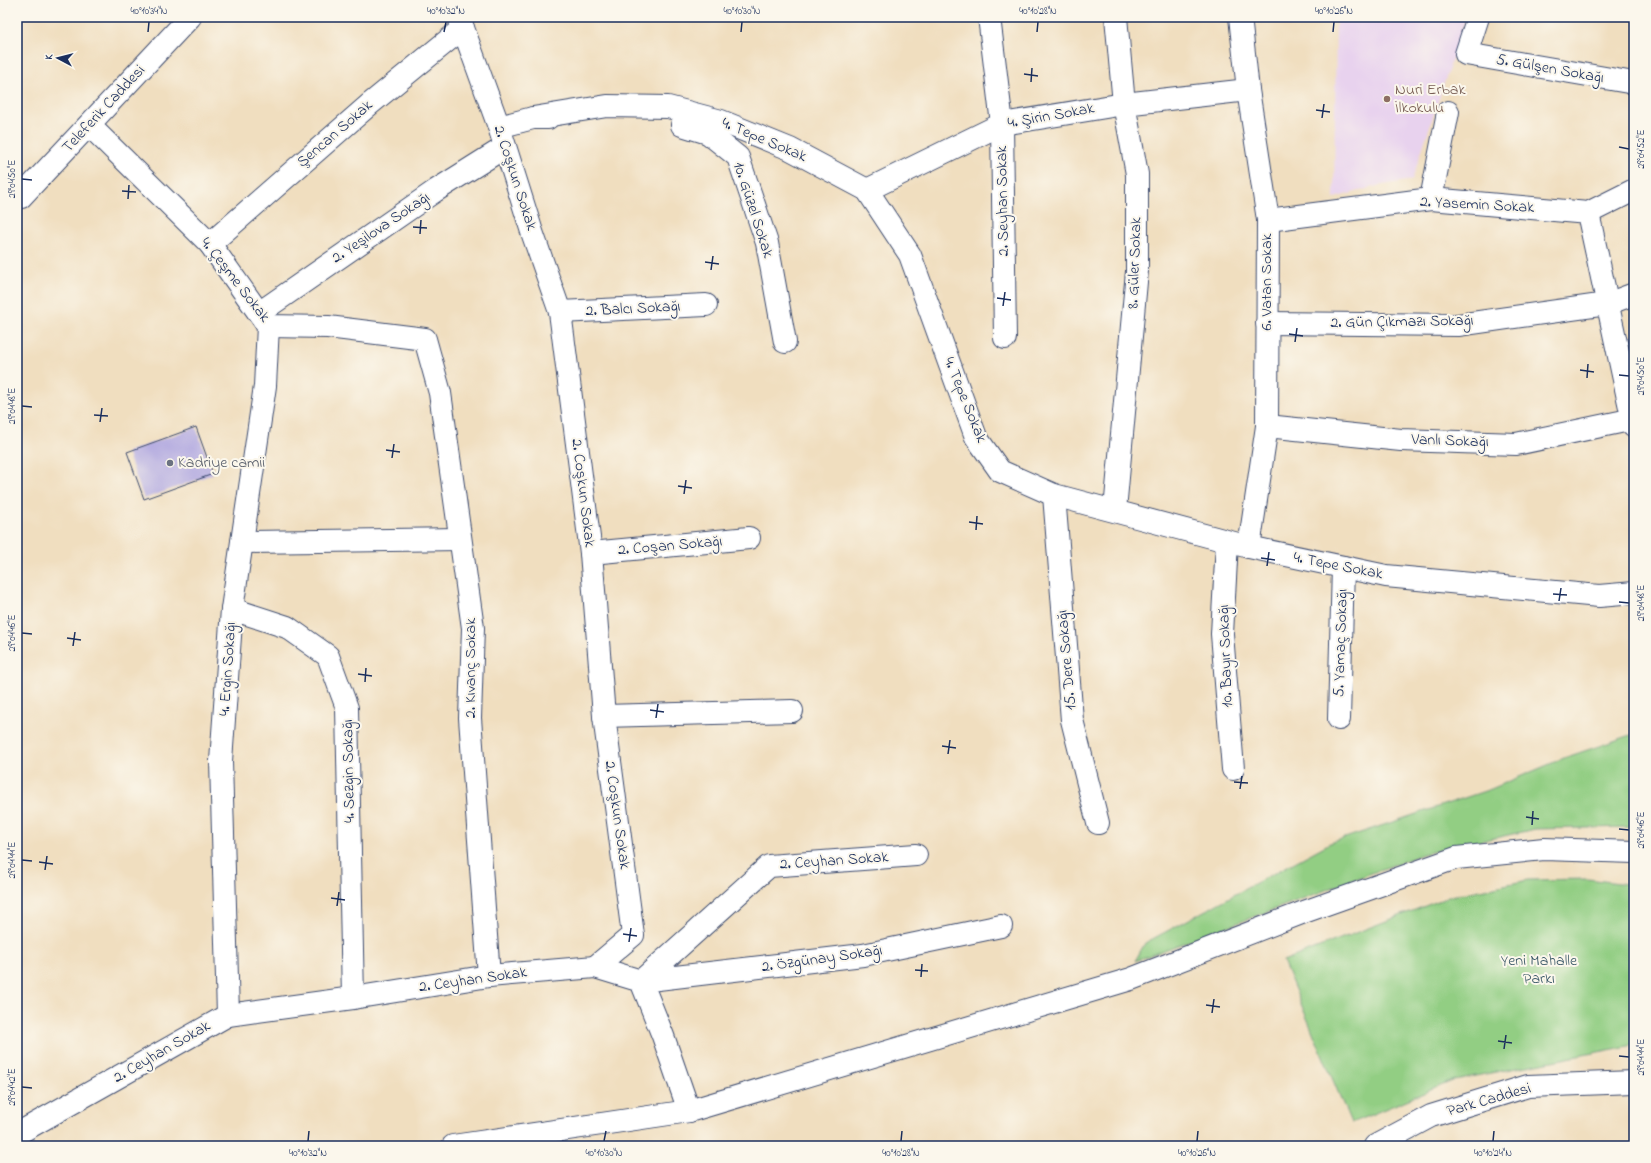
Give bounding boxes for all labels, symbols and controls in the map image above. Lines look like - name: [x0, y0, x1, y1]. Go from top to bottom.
- text: 40°10'34"N: [130, 4, 168, 19]
- text: 40°10'32"N: [427, 4, 465, 19]
- text: 40°10'30"N: [723, 4, 761, 19]
- text: 40°10'28"N: [1019, 4, 1057, 19]
- text: 40°10'26"N: [1315, 4, 1353, 19]
- north arrow: [38, 38, 78, 78]
- street label: 5. Gülşen Sokağı: [1494, 48, 1606, 90]
- text: K: [41, 53, 57, 61]
- street label: Teleferik Caddesi: [57, 59, 151, 159]
- place label: Nuri Erbak İlkokulu: [1395, 78, 1466, 120]
- street label: Şencan Sokak: [292, 94, 379, 174]
- marker: Nuri Erbak İlkokulu: [1382, 94, 1392, 104]
- street label: 4. Şirin Sokak: [1006, 96, 1097, 135]
- street label: 4. Tepe Sokak: [718, 111, 811, 169]
- street label: 2. Coşkun Sokak: [487, 122, 544, 235]
- text: 29°04'52"E: [1634, 129, 1649, 169]
- street label: 2. Seyhan Sokak: [990, 145, 1016, 256]
- street label: 10. Güzel Sokak: [726, 159, 780, 262]
- text: 29°04'50"E: [5, 160, 20, 198]
- street label: 2. Yeşilova Sokağı: [327, 186, 435, 270]
- street label: 2. Yasemin Sokak: [1419, 190, 1536, 220]
- street label: 8. Güler Sokak: [1121, 216, 1149, 309]
- street label: 4. Çeşme Sokak: [194, 232, 277, 328]
- street label: 6. Vatan Sokak: [1255, 232, 1279, 331]
- street label: 2. Balcı Sokağı: [585, 295, 681, 323]
- street label: 2. Gün Çıkmazı Sokağı: [1330, 309, 1474, 335]
- street label: 4. Tepe Sokak: [937, 353, 994, 448]
- text: 29°04'50"E: [1634, 357, 1649, 395]
- text: 29°04'48"E: [5, 388, 20, 424]
- street label: Vanlı Sokağı: [1410, 428, 1489, 454]
- street label: 2. Coşkun Sokak: [564, 437, 602, 550]
- place label: Kadriye camii: [178, 451, 265, 475]
- marker: Kadriye camii: [165, 458, 175, 468]
- street label: 2. Coşan Sokağı: [617, 529, 723, 563]
- street label: 4. Tepe Sokak: [1291, 546, 1386, 587]
- text: 29°04'48"E: [1634, 585, 1649, 621]
- street label: 5. Yamaç Sokağı: [1327, 588, 1355, 698]
- street label: 10. Bayır Sokağı: [1212, 604, 1240, 708]
- street label: 15. Dere Sokağı: [1051, 609, 1083, 711]
- text: 29°04'46"E: [5, 614, 20, 652]
- street label: 2. Kıvanç Sokak: [459, 617, 483, 718]
- street label: 4. Ergin Sokağı: [213, 621, 243, 717]
- street label: 4. Sezgin Sokağı: [336, 719, 362, 823]
- street label: 2. Coşkun Sokak: [598, 759, 637, 872]
- text: 29°04'46"E: [1634, 811, 1649, 849]
- text: 29°04'44"E: [5, 842, 20, 878]
- street label: 2. Ceyhan Sokak: [779, 845, 890, 877]
- street label: 2. Özgünay Sokağı: [760, 939, 884, 979]
- park label: Yeni Mahalle Parkı: [1501, 949, 1578, 991]
- street label: 2. Ceyhan Sokak: [417, 960, 530, 999]
- street label: 2. Ceyhan Sokak: [109, 1014, 216, 1090]
- text: 29°04'44"E: [1634, 1039, 1649, 1075]
- text: 29°04'42"E: [5, 1068, 20, 1106]
- street label: Park Caddesi: [1444, 1077, 1534, 1123]
- text: 40°10'32"N: [289, 1146, 327, 1161]
- text: 40°10'30"N: [585, 1146, 623, 1161]
- text: 40°10'28"N: [882, 1146, 920, 1161]
- text: 40°10'26"N: [1178, 1146, 1216, 1161]
- text: 40°10'24"N: [1474, 1146, 1512, 1161]

